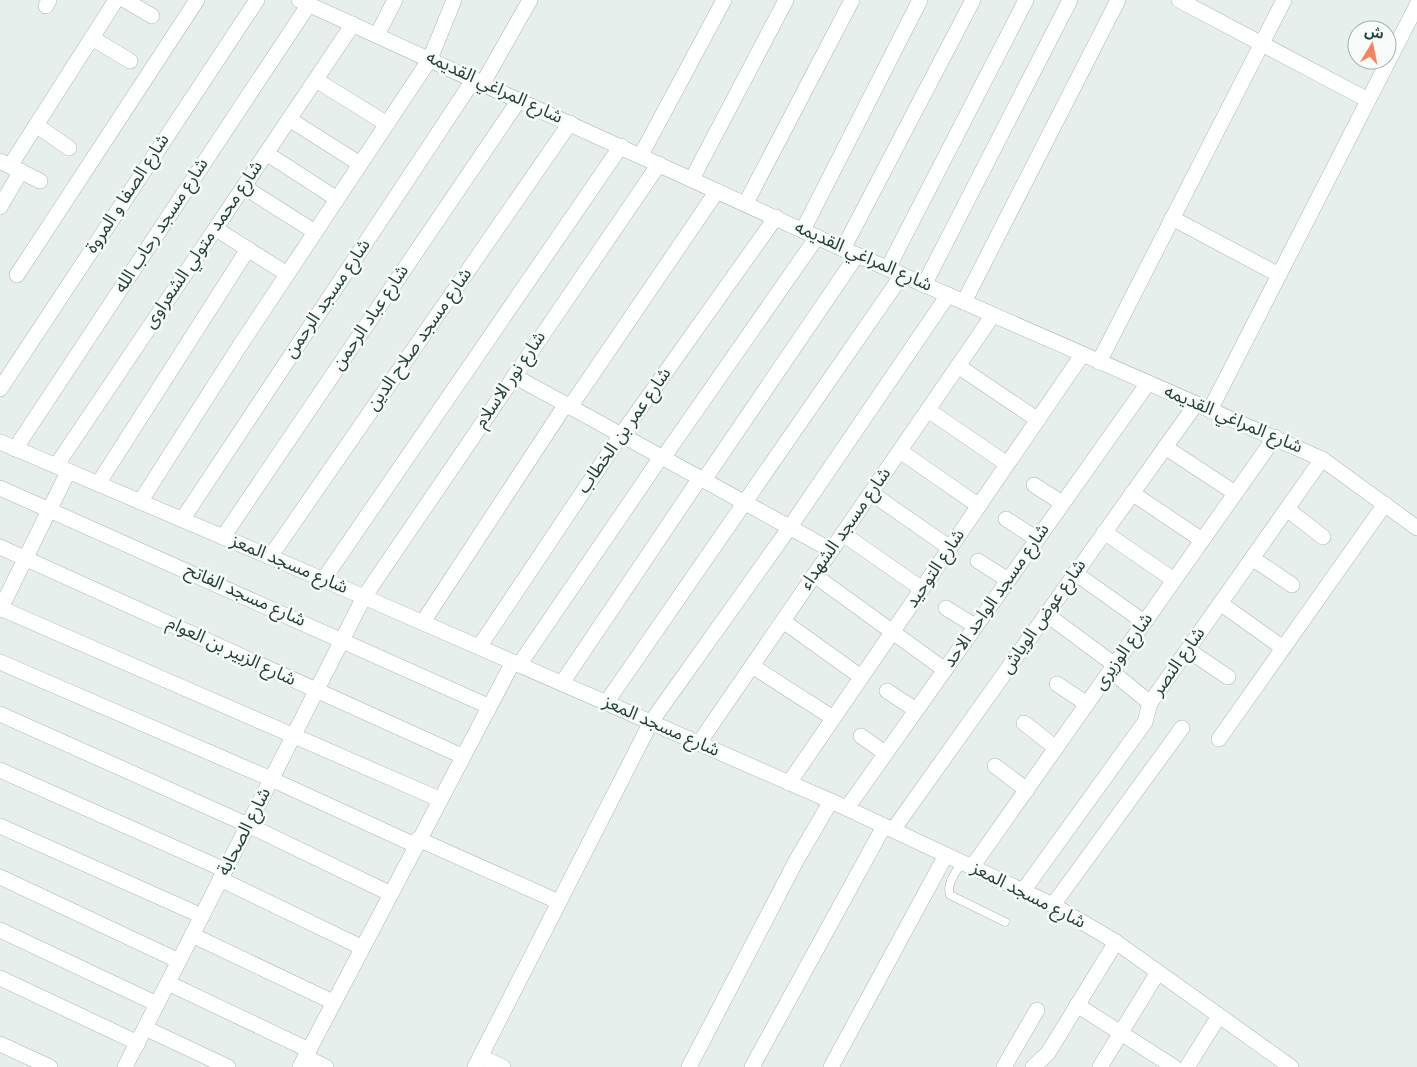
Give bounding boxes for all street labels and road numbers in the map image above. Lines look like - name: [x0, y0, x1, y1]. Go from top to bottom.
- street label: شارع المراغي القديمه: [422, 46, 566, 131]
- street label: شارع الصفا و المروة: [81, 130, 176, 259]
- street label: شارع مسجد رحاب الله: [110, 154, 215, 298]
- street label: شارع محمد متولي الشعراوى: [139, 157, 270, 334]
- street label: شارع المراغي القديمه: [790, 216, 935, 299]
- street label: شارع مسجد الرحمن: [280, 235, 377, 364]
- street label: شارع عباد الرحمن: [327, 261, 416, 376]
- street label: شارع مسجد صلاح الدين: [362, 264, 479, 416]
- street label: شارع نور الاسلام: [470, 327, 553, 433]
- street label: شارع عمر بن الخطاب: [573, 364, 678, 499]
- street label: شارع المراغي القديمه: [1160, 380, 1306, 460]
- street label: شارع مسجد الشهداء: [795, 463, 898, 595]
- street label: شارع مسجد الواحد الاحد: [939, 520, 1056, 673]
- street label: شارع التوحيد: [901, 525, 972, 613]
- street label: شارع مسجد المعز: [226, 530, 351, 601]
- street label: شارع عوض الوياش: [996, 555, 1093, 679]
- street label: شارع مسجد الفاتح: [181, 559, 309, 634]
- street label: شارع الوزيرى: [1089, 609, 1160, 696]
- street label: شارع الزبير بن العوام: [162, 612, 299, 693]
- street label: شارع النصر: [1146, 623, 1212, 702]
- street label: شارع مسجد المعز: [598, 691, 723, 764]
- street label: شارع الصحابة: [213, 784, 278, 880]
- street label: شارع مسجد المعز: [966, 857, 1089, 936]

